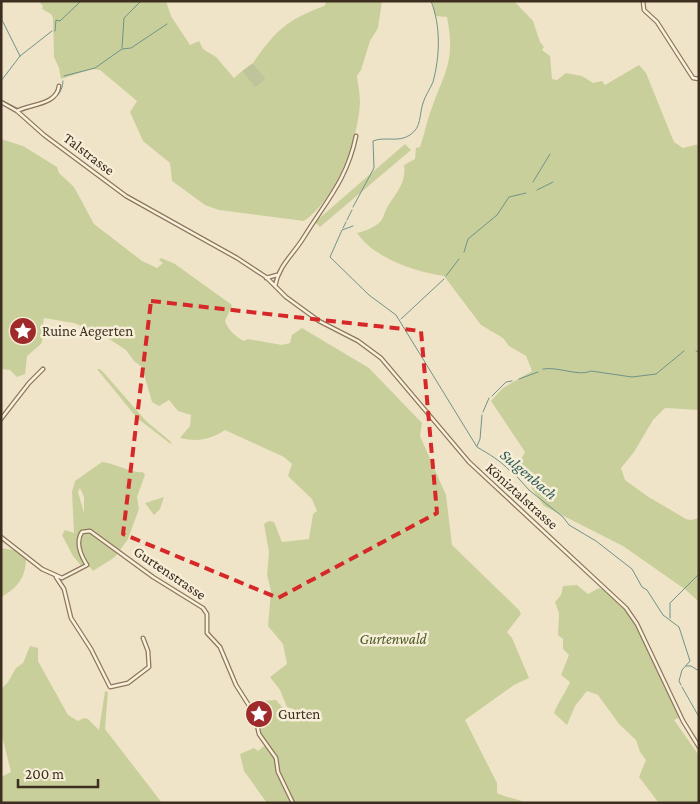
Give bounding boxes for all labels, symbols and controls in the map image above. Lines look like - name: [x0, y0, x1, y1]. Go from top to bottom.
- street label: Talstrasse: [60, 130, 118, 179]
- place icon: Ruine Aegerten: [8, 316, 38, 346]
- place label: Ruine Aegerten: [42, 323, 133, 340]
- water label: Sulgenbach: [496, 446, 561, 504]
- street label: Köniztalstrasse: [483, 460, 562, 533]
- street label: Gurtenstrasse: [131, 543, 209, 603]
- park label: Gurtenwald: [359, 631, 428, 647]
- place icon: Gurten: [244, 699, 274, 729]
- place label: Gurten: [278, 706, 320, 722]
- scale bar: [18, 756, 98, 788]
- text: 200 m: [25, 766, 64, 782]

